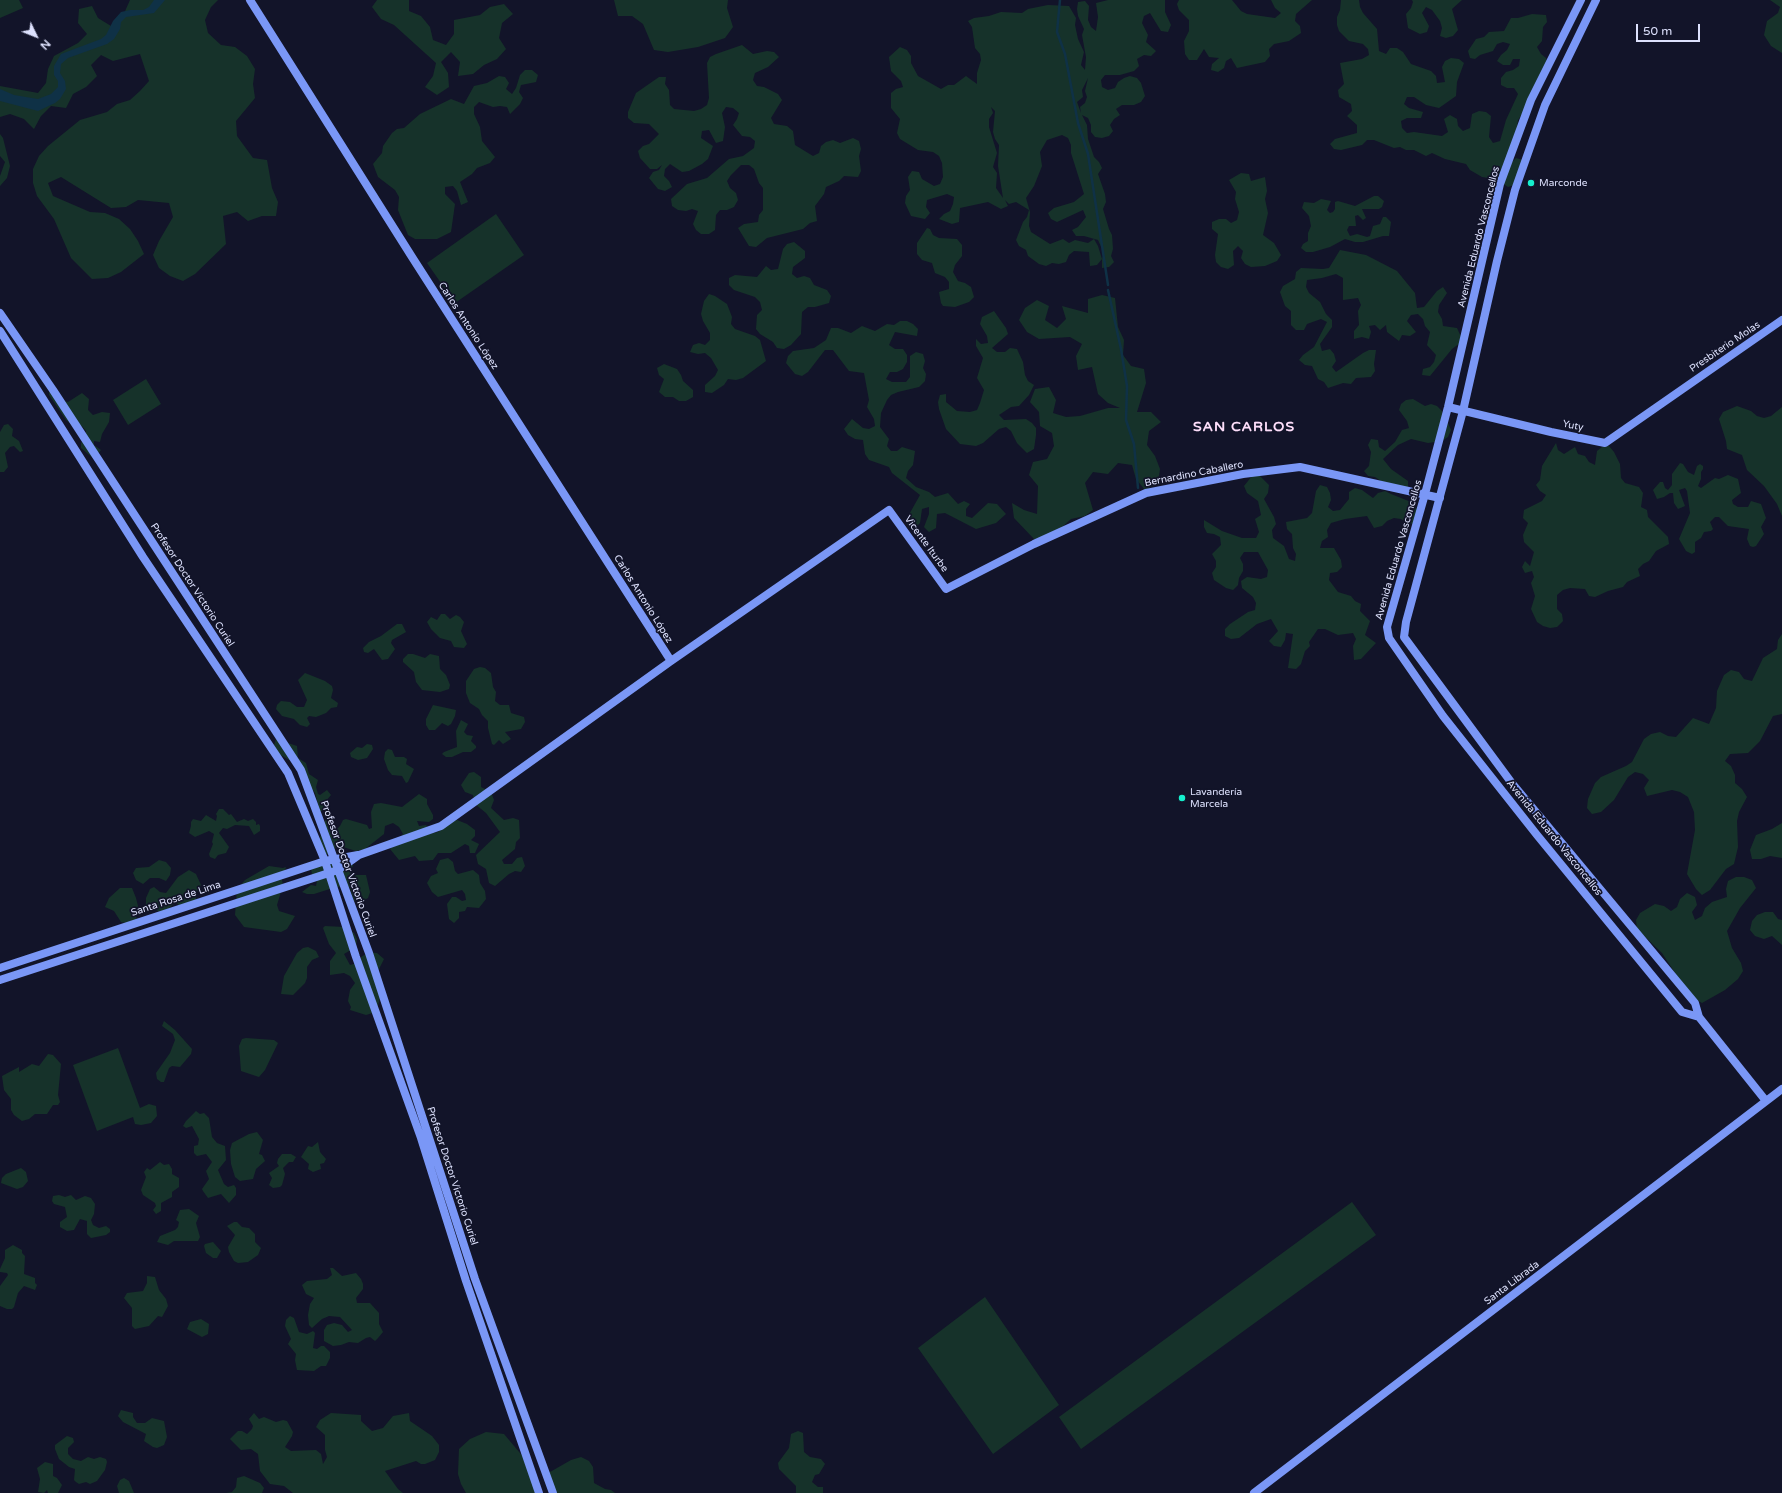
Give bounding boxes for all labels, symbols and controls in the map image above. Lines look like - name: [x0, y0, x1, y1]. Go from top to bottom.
- north arrow: [16, 16, 56, 56]
- scale bar: [1638, 16, 1702, 42]
- text: 50 m: [1643, 24, 1672, 38]
- text: N: [37, 37, 53, 52]
- street label: Avenida Eduardo Vasconcellos: [1456, 165, 1502, 309]
- place label: Marconde: [1539, 177, 1587, 189]
- marker: Marconde: [1526, 178, 1536, 188]
- street label: Carlos Antonio López: [435, 280, 501, 372]
- street label: Presbiterio Molas: [1687, 319, 1763, 375]
- street label: Yuty: [1562, 418, 1584, 434]
- district label: SAN CARLOS: [1193, 419, 1295, 435]
- street label: Bernardino Caballero: [1144, 459, 1244, 489]
- street label: Avenida Eduardo Vasconcellos: [1373, 479, 1425, 621]
- street label: Vicente Iturbe: [902, 513, 950, 575]
- street label: Profesor Doctor Victorio Curiel: [148, 521, 236, 649]
- street label: Carlos Antonio López: [611, 553, 675, 645]
- street label: Avenida Eduardo Vasconcellos: [1504, 778, 1604, 898]
- place label: Lavandería Marcela: [1190, 786, 1242, 810]
- marker: Lavandería Marcela: [1177, 793, 1187, 803]
- street label: Profesor Doctor Victorio Curiel: [318, 799, 378, 939]
- street label: Santa Rosa de Lima: [130, 879, 222, 919]
- street label: Profesor Doctor Victorio Curiel: [424, 1105, 480, 1247]
- street label: Santa Librada: [1482, 1258, 1542, 1308]

